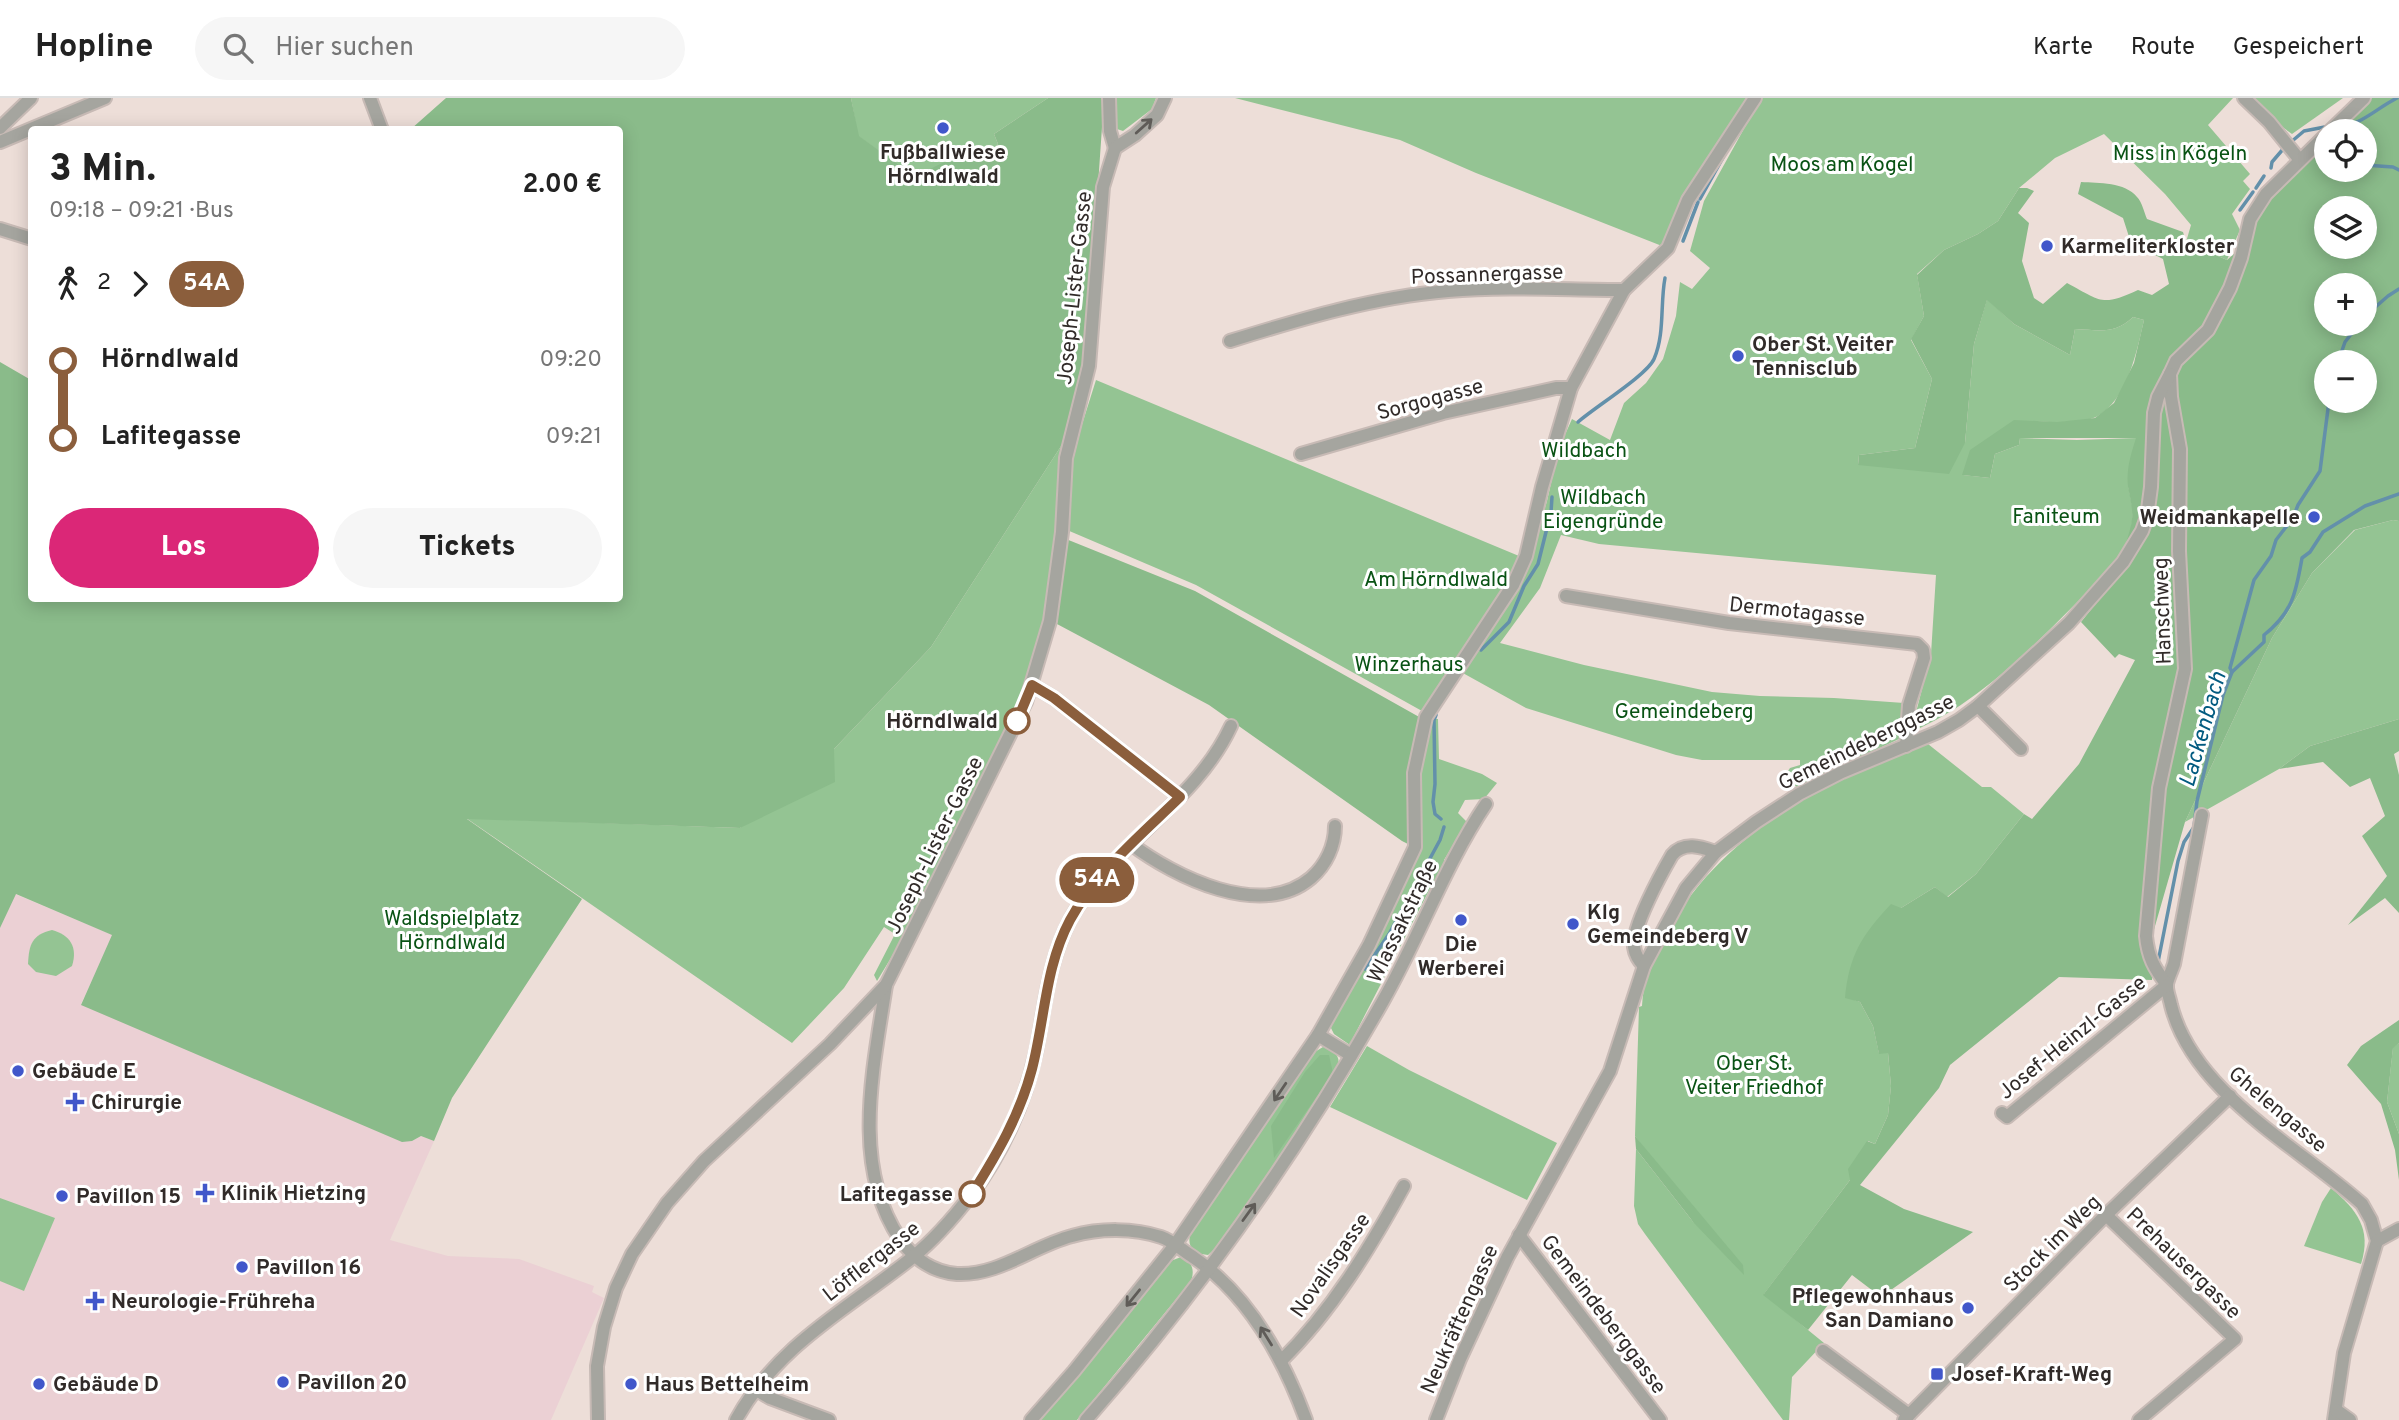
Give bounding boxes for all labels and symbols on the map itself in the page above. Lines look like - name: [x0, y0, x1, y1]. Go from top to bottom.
- one-way arrow: [1135, 118, 1152, 135]
- marker: Fußballwiese Hörndlwald: [935, 120, 951, 136]
- place label: Fußballwiese Hörndlwald: [880, 140, 1006, 191]
- park label: Miss in Kögeln: [2113, 141, 2247, 168]
- park label: Moos am Kogel: [1770, 152, 1914, 179]
- street label: Joseph-Lister-Gasse: [1052, 190, 1099, 386]
- place label: Karmeliterkloster: [2061, 234, 2235, 261]
- marker: Karmeliterkloster: [2039, 238, 2055, 254]
- street label: Possannergasse: [1410, 259, 1564, 292]
- place label: Ober St. Veiter Tennisclub: [1752, 332, 1894, 383]
- marker: Ober St. Veiter Tennisclub: [1730, 348, 1746, 364]
- street label: Sorgogasse: [1374, 373, 1487, 428]
- park label: Wildbach: [1541, 438, 1627, 465]
- park label: Wildbach Eigengründe: [1543, 485, 1663, 536]
- park label: Faniteum: [2012, 504, 2100, 531]
- place label: Weidmankapelle: [2140, 505, 2300, 532]
- marker: Weidmankapelle: [2306, 509, 2322, 525]
- street label: Hanschweg: [2148, 557, 2179, 665]
- park label: Am Hörndlwald: [1364, 567, 1508, 594]
- street label: Dermotagasse: [1728, 592, 1866, 633]
- park label: Winzerhaus: [1354, 652, 1464, 679]
- water label: Lackenbach: [2174, 668, 2235, 791]
- street label: Gemeindeberggasse: [1774, 689, 1959, 798]
- park label: Gemeindeberg: [1614, 699, 1754, 726]
- marker: Hörndlwald: [1004, 708, 1030, 734]
- place label: Hörndlwald: [886, 709, 998, 736]
- street label: Joseph-Lister-Gasse: [881, 752, 990, 939]
- street label: Wlassakstraße: [1362, 856, 1445, 988]
- line badge: 54A: [1057, 857, 1137, 903]
- place label: Klg Gemeindeberg V: [1587, 900, 1749, 951]
- park label: Waldspielplatz Hörndlwald: [384, 906, 520, 957]
- marker: Die Werberei: [1453, 912, 1469, 928]
- marker: Klg Gemeindeberg V: [1565, 916, 1581, 932]
- place label: Die Werberei: [1417, 932, 1505, 983]
- street label: Josef-Heinzl-Gasse: [1993, 970, 2152, 1106]
- park label: Ober St. Veiter Friedhof: [1685, 1051, 1823, 1102]
- place label: Gebäude E: [32, 1059, 136, 1086]
- street label: Ghelengasse: [2222, 1061, 2332, 1159]
- marker: Gebäude E: [10, 1063, 26, 1079]
- one-way arrow: [1273, 1081, 1287, 1101]
- place label: Chirurgie: [91, 1090, 182, 1117]
- marker: Chirurgie: [65, 1092, 85, 1112]
- place label: Klinik Hietzing: [221, 1181, 366, 1208]
- marker: Lafitegasse: [959, 1181, 985, 1207]
- place label: Lafitegasse: [840, 1182, 953, 1209]
- marker: Klinik Hietzing: [195, 1183, 215, 1203]
- place label: Pavillon 15: [76, 1184, 181, 1211]
- marker: Pavillon 15: [54, 1188, 70, 1204]
- street label: Stock im Weg: [1999, 1190, 2108, 1299]
- street label: Prehausergasse: [2120, 1202, 2246, 1326]
- one-way arrow: [1241, 1203, 1256, 1222]
- street label: Novalisgasse: [1285, 1208, 1377, 1324]
- street label: Löfflergasse: [818, 1216, 926, 1309]
- street label: Gemeindeberggasse: [1534, 1230, 1672, 1400]
- street label: Neukräftengasse: [1415, 1241, 1505, 1398]
- place label: Pavillon 16: [256, 1255, 361, 1282]
- marker: Pavillon 16: [234, 1259, 250, 1275]
- place label: Pflegewohnhaus San Damiano: [1792, 1284, 1954, 1335]
- place label: Neurologie-Frühreha: [111, 1289, 315, 1316]
- one-way arrow: [1125, 1289, 1140, 1307]
- marker: Neurologie-Frühreha: [85, 1291, 105, 1311]
- marker: Pflegewohnhaus San Damiano: [1960, 1300, 1976, 1316]
- one-way arrow: [1259, 1327, 1273, 1347]
- place label: Josef-Kraft-Weg: [1951, 1362, 2112, 1389]
- marker: Josef-Kraft-Weg: [1929, 1366, 1945, 1382]
- place label: Pavillon 20: [297, 1370, 407, 1397]
- place label: Gebäude D: [53, 1372, 159, 1399]
- place label: Haus Bettelheim: [645, 1372, 809, 1399]
- marker: Pavillon 20: [275, 1374, 291, 1390]
- marker: Gebäude D: [31, 1376, 47, 1392]
- marker: Haus Bettelheim: [623, 1376, 639, 1392]

